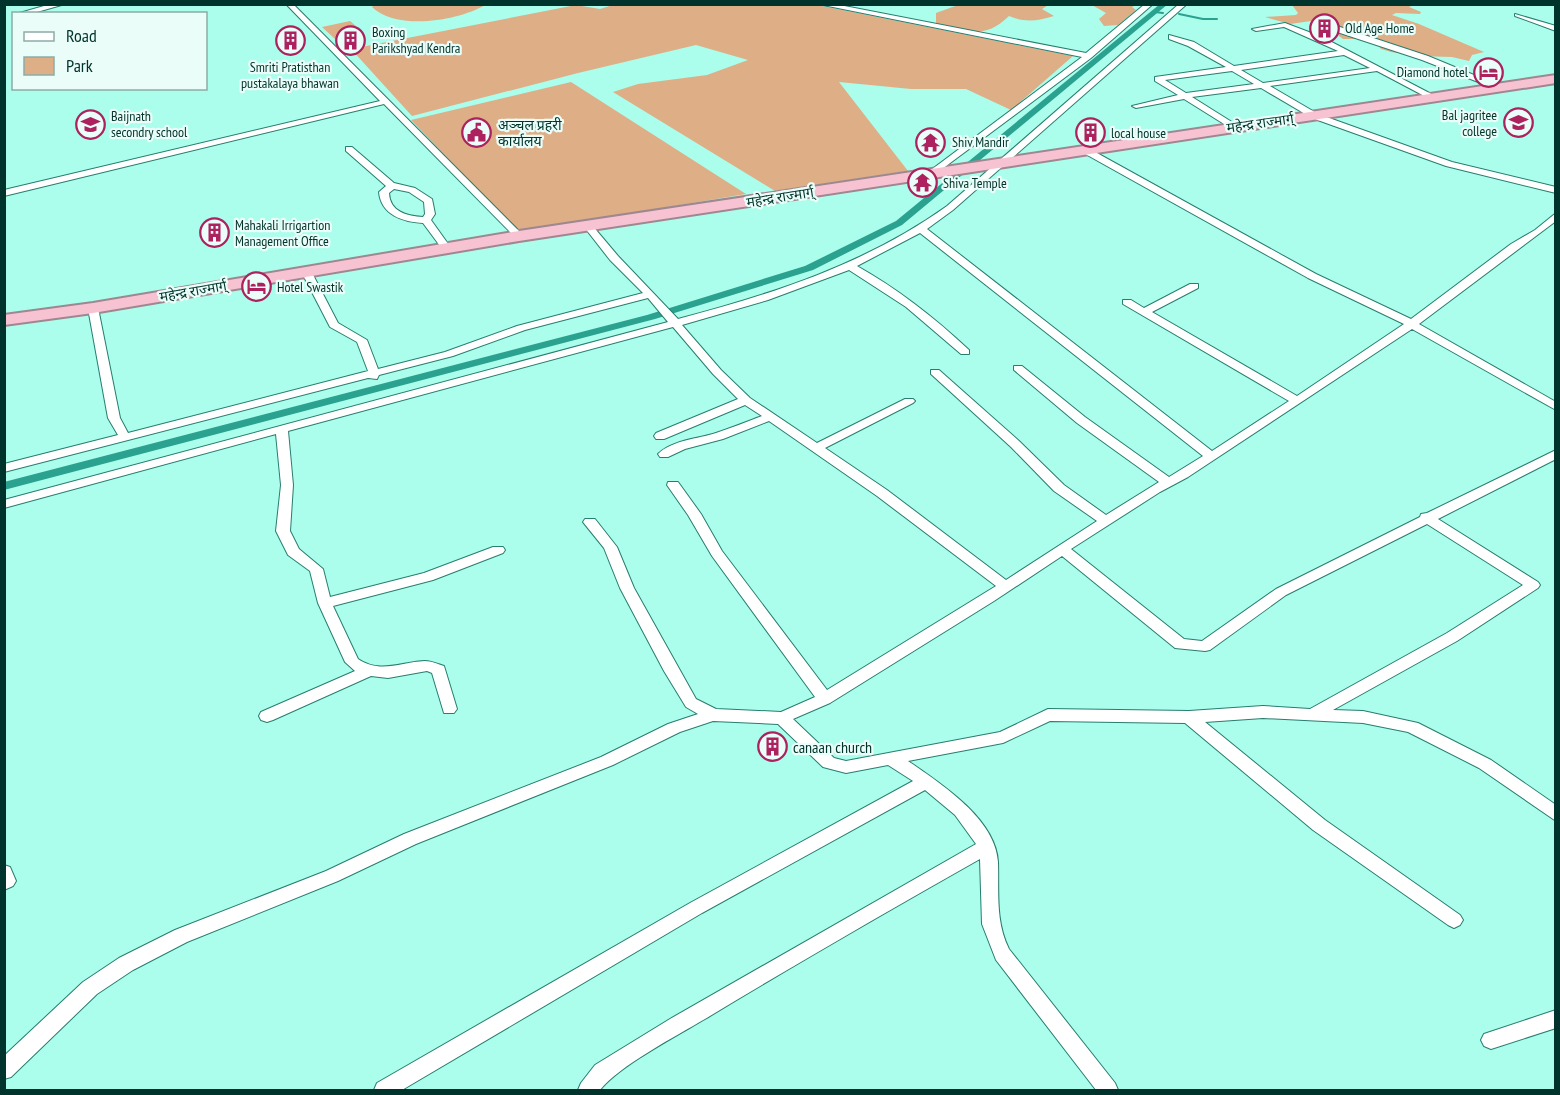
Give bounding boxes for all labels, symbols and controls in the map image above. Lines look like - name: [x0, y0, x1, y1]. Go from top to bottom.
- legend: [12, 12, 207, 90]
- building icon: Old Age Home: [1308, 12, 1340, 44]
- place label: Old Age Home: [1345, 19, 1415, 37]
- place label: Boxing Parikshyad Kendra: [372, 23, 460, 57]
- text: Road: [66, 24, 97, 47]
- building icon: Smriti Pratisthan pustakalaya bhawan: [274, 24, 306, 56]
- building icon: Boxing Parikshyad Kendra: [335, 24, 367, 56]
- text: Park: [66, 54, 93, 77]
- hotel icon: Diamond hotel: [1473, 56, 1505, 88]
- place label: Smriti Pratisthan pustakalaya bhawan: [241, 58, 339, 92]
- place label: Diamond hotel: [1397, 63, 1469, 81]
- place label: Bal jagritee college: [1442, 106, 1497, 140]
- place label: Baijnath secondry school: [111, 107, 188, 141]
- school or university icon: Bal jagritee college: [1502, 107, 1534, 139]
- school or university icon: Baijnath secondry school: [74, 108, 106, 140]
- street label: महेन्द्र राज्मार्ग्: [1225, 109, 1297, 138]
- place label: अञ्चल प्रहरी कार्यालय: [498, 116, 562, 150]
- public building icon: अञ्चल प्रहरी कार्यालय: [461, 117, 493, 149]
- building icon: local house: [1074, 117, 1106, 149]
- place label: local house: [1111, 124, 1166, 142]
- temple icon: Shiv Mandir: [915, 126, 947, 158]
- place label: Shiv Mandir: [952, 133, 1009, 151]
- temple icon: Shiva Temple: [906, 167, 938, 199]
- place label: Shiva Temple: [943, 174, 1007, 192]
- street label: महेन्द्र राज्मार्ग्: [745, 182, 817, 212]
- place label: Mahakali Irrigartion Management Office: [235, 216, 330, 250]
- building icon: Mahakali Irrigartion Management Office: [198, 217, 230, 249]
- hotel icon: Hotel Swastik: [240, 271, 272, 303]
- street label: महेन्द्र राज्मार्ग्: [158, 276, 230, 307]
- place label: Hotel Swastik: [277, 278, 344, 296]
- building icon: canaan church: [756, 731, 788, 763]
- place label: canaan church: [793, 737, 872, 757]

